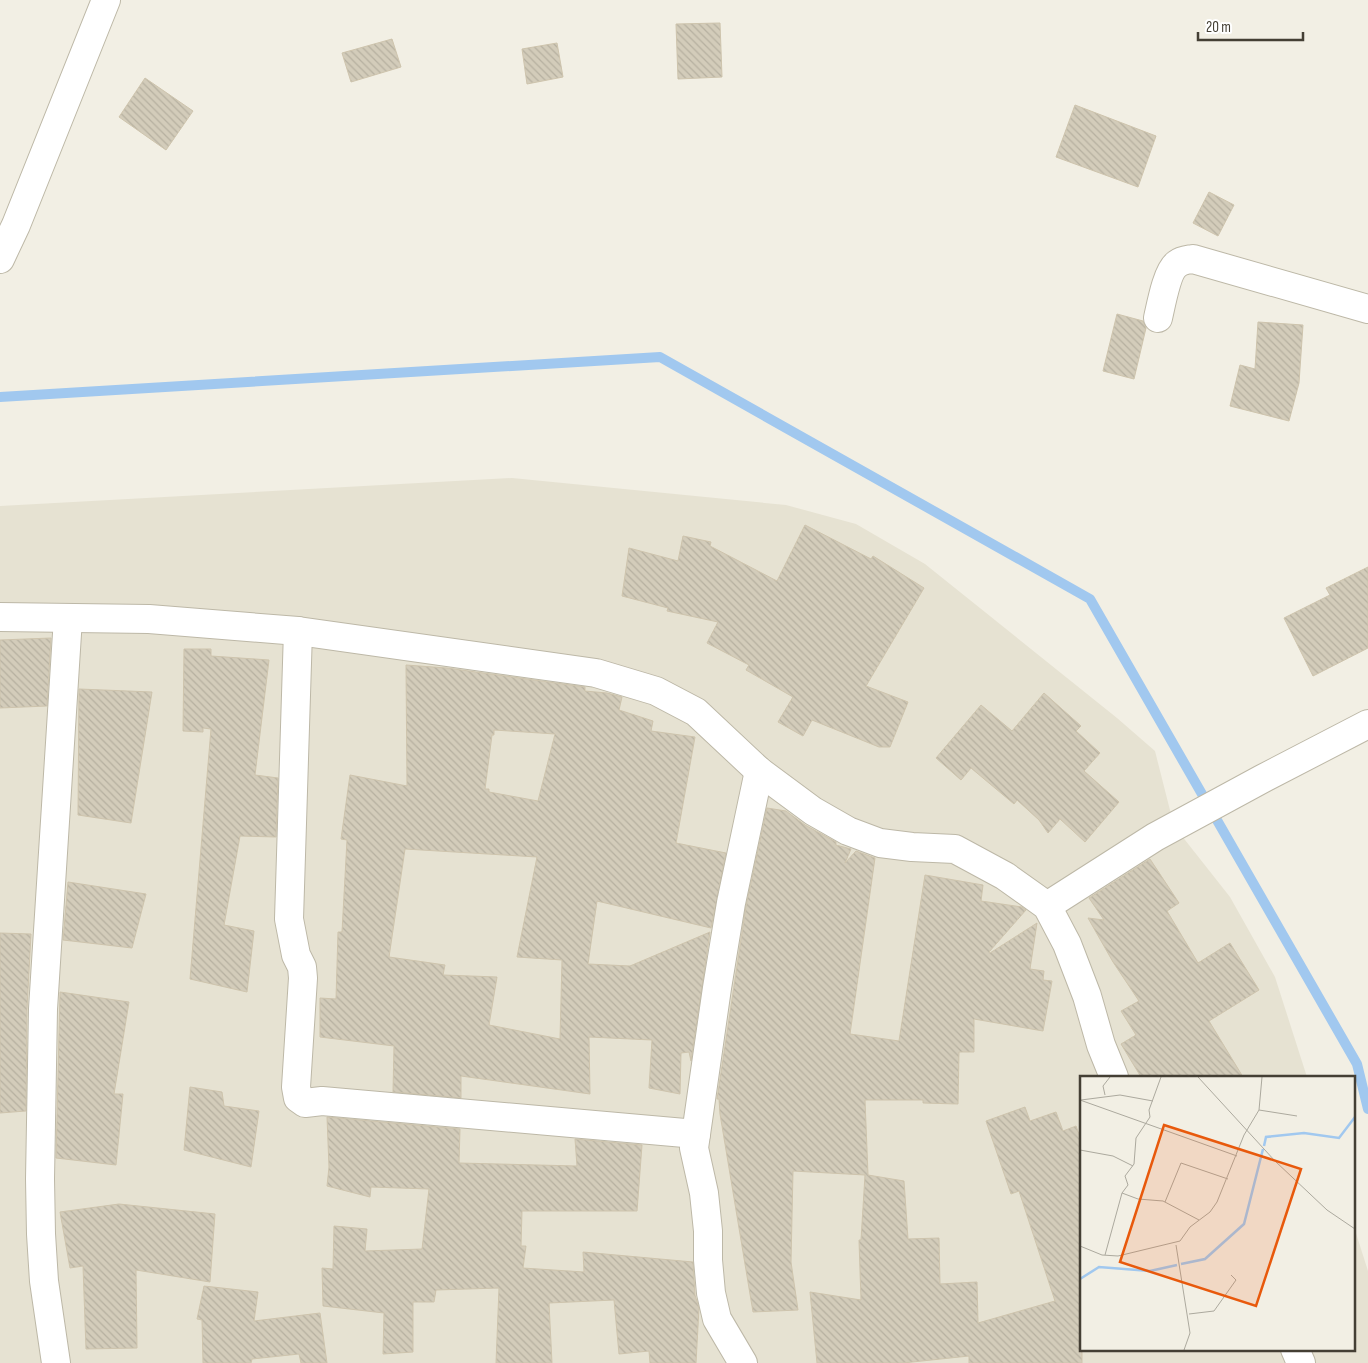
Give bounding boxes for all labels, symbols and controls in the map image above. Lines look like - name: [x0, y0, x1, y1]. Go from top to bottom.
- scale bar: [1198, 10, 1303, 42]
- text: 20 m: [1206, 18, 1231, 37]
- inset map: [1080, 1076, 1356, 1350]

